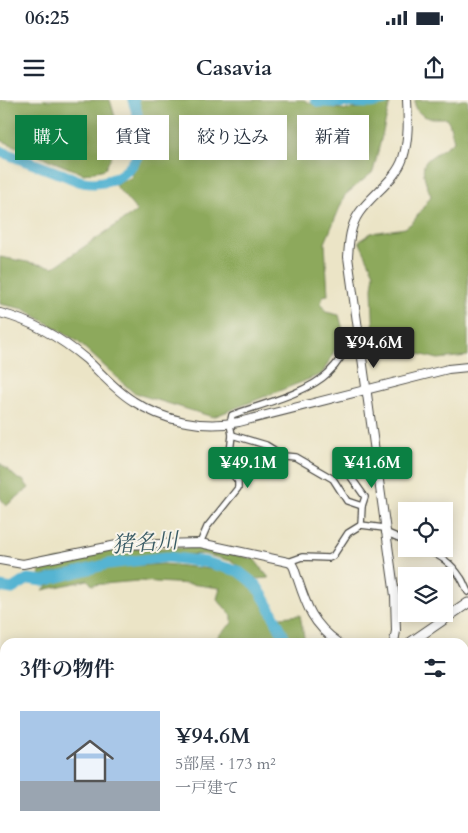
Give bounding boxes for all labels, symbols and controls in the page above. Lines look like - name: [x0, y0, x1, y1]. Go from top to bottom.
- text: 06:25: [25, 5, 69, 31]
- text: Casavia: [196, 53, 272, 83]
- icon: menu: [20, 54, 48, 82]
- icon: share: [420, 54, 448, 82]
- chip: 購入: [15, 115, 87, 160]
- chip: 賃貸: [97, 115, 169, 160]
- chip: 絞り込み: [179, 115, 287, 160]
- chip: 新着: [297, 115, 369, 160]
- pin: ¥94.6M: [333, 326, 415, 369]
- text: ¥94.6M: [345, 332, 403, 354]
- pin: ¥49.1M: [207, 446, 289, 489]
- pin: ¥41.6M: [331, 446, 413, 489]
- text: ¥49.1M: [219, 452, 277, 474]
- text: ¥41.6M: [343, 452, 401, 474]
- map controls: [398, 502, 453, 622]
- button: locate: [398, 502, 453, 557]
- water label: 猪名川: [111, 526, 181, 560]
- button: layers: [398, 567, 453, 622]
- icon: filters: [421, 654, 449, 682]
- text: 3件の物件: [20, 655, 115, 684]
- text: ¥94.6M: [175, 722, 251, 751]
- icon: home: [60, 731, 120, 791]
- text: 5部屋 · 173 m²: [175, 753, 276, 775]
- text: 一戸建て: [175, 777, 239, 799]

